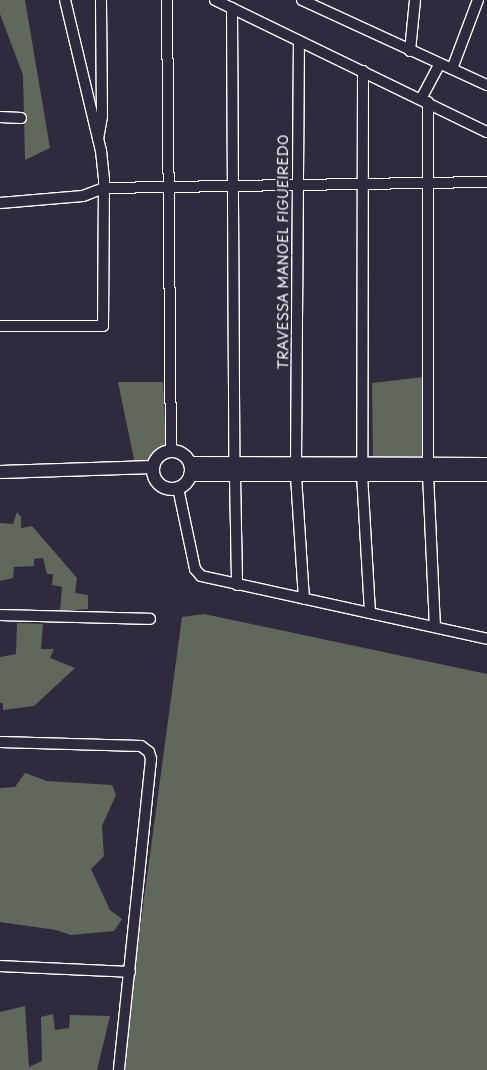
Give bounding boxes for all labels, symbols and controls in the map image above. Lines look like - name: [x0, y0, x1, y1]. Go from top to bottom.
- street label: TRAVESSA MANOEL FIGUEIREDO: [275, 134, 291, 370]

